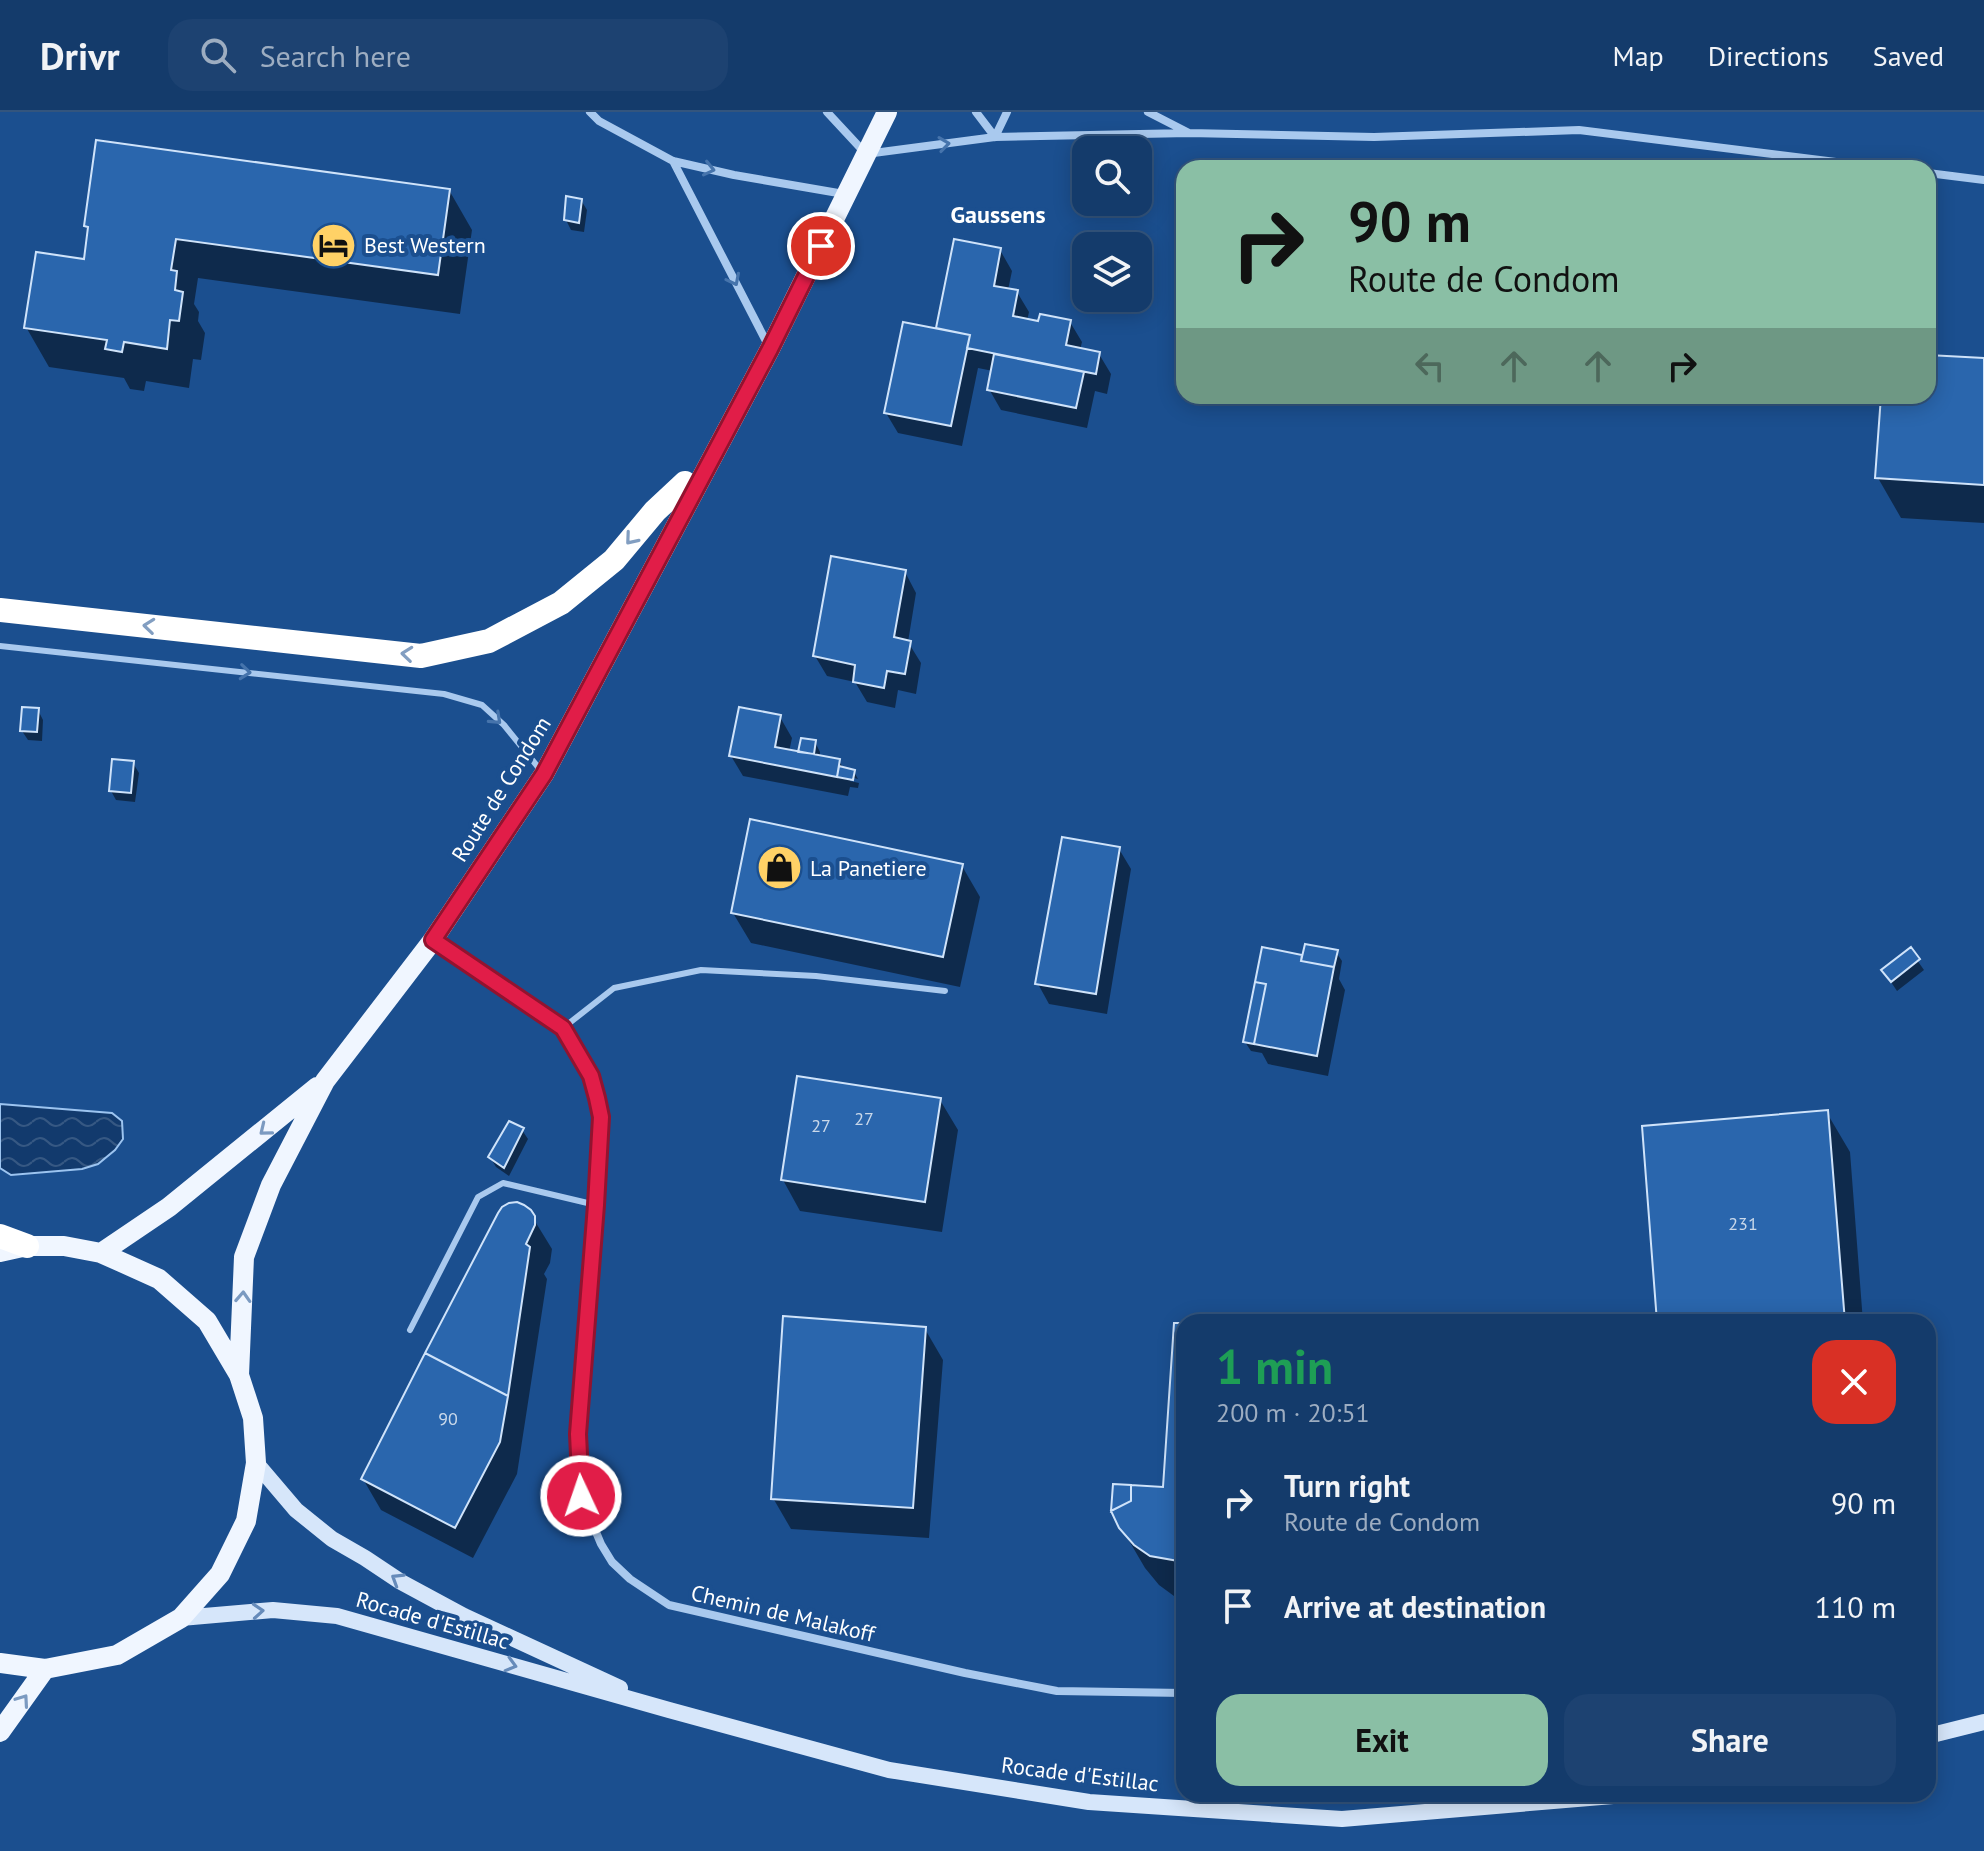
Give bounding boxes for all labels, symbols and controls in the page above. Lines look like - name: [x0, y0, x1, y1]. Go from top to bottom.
- search box: [168, 19, 728, 91]
- text: Drivr: [40, 31, 120, 80]
- icon: search: [196, 33, 240, 77]
- text: Search here: [260, 36, 411, 75]
- text: Map: [1613, 37, 1664, 74]
- text: Directions: [1708, 37, 1829, 74]
- text: Saved: [1873, 37, 1944, 74]
- one-way arrow: [937, 136, 950, 153]
- map controls: [1072, 136, 1152, 312]
- button: search: [1072, 136, 1152, 216]
- one-way arrow: [702, 160, 716, 177]
- text: 90 m: [1348, 185, 1471, 257]
- icon: right: [1216, 192, 1320, 296]
- district label: Gaussens: [950, 199, 1046, 230]
- pin: [787, 212, 855, 280]
- hotel icon: Best Western: [309, 221, 357, 269]
- icon: arrive: [799, 224, 843, 268]
- place label: Best Western: [364, 231, 486, 259]
- button: layers: [1072, 232, 1152, 312]
- text: Route de Condom: [1348, 255, 1620, 302]
- one-way arrow: [725, 272, 740, 287]
- icon: left: [1408, 344, 1452, 388]
- icon: ahead: [1492, 344, 1536, 388]
- icon: ahead: [1576, 344, 1620, 388]
- icon: right: [1660, 344, 1704, 388]
- one-way arrow: [626, 530, 641, 544]
- one-way arrow: [142, 618, 155, 635]
- one-way arrow: [400, 646, 413, 663]
- one-way arrow: [238, 664, 251, 681]
- one-way arrow: [487, 709, 502, 723]
- street label: Route de Condom: [445, 711, 557, 867]
- shop icon: La Panetiere: [755, 844, 803, 892]
- place label: La Panetiere: [810, 854, 927, 882]
- house number: 27: [854, 1107, 874, 1130]
- house number: 27: [811, 1114, 831, 1137]
- one-way arrow: [260, 1120, 274, 1135]
- house number: 231: [1728, 1212, 1758, 1235]
- one-way arrow: [234, 1290, 251, 1303]
- text: 1 min: [1216, 1335, 1333, 1397]
- button: close: [1812, 1340, 1896, 1424]
- text: 200 m · 20:51: [1216, 1396, 1370, 1429]
- house number: 90: [438, 1407, 458, 1430]
- position arrow: [539, 1454, 623, 1538]
- text: Turn right: [1284, 1466, 1410, 1505]
- icon: right: [1216, 1480, 1260, 1524]
- text: 90 m: [1831, 1483, 1896, 1522]
- text: Route de Condom: [1284, 1505, 1480, 1538]
- one-way arrow: [391, 1573, 406, 1588]
- street label: Chemin de Malakoff: [688, 1578, 879, 1648]
- icon: arrive: [1216, 1584, 1260, 1628]
- street label: Rocade d'Estillac: [353, 1585, 513, 1655]
- text: Arrive at destination: [1284, 1587, 1546, 1626]
- text: 110 m: [1815, 1587, 1896, 1626]
- one-way arrow: [252, 1603, 265, 1620]
- one-way arrow: [504, 1656, 518, 1672]
- button: Exit: [1216, 1694, 1548, 1786]
- button: Share: [1564, 1694, 1896, 1786]
- one-way arrow: [13, 1695, 27, 1709]
- street label: Rocade d'Estillac: [1000, 1750, 1160, 1798]

